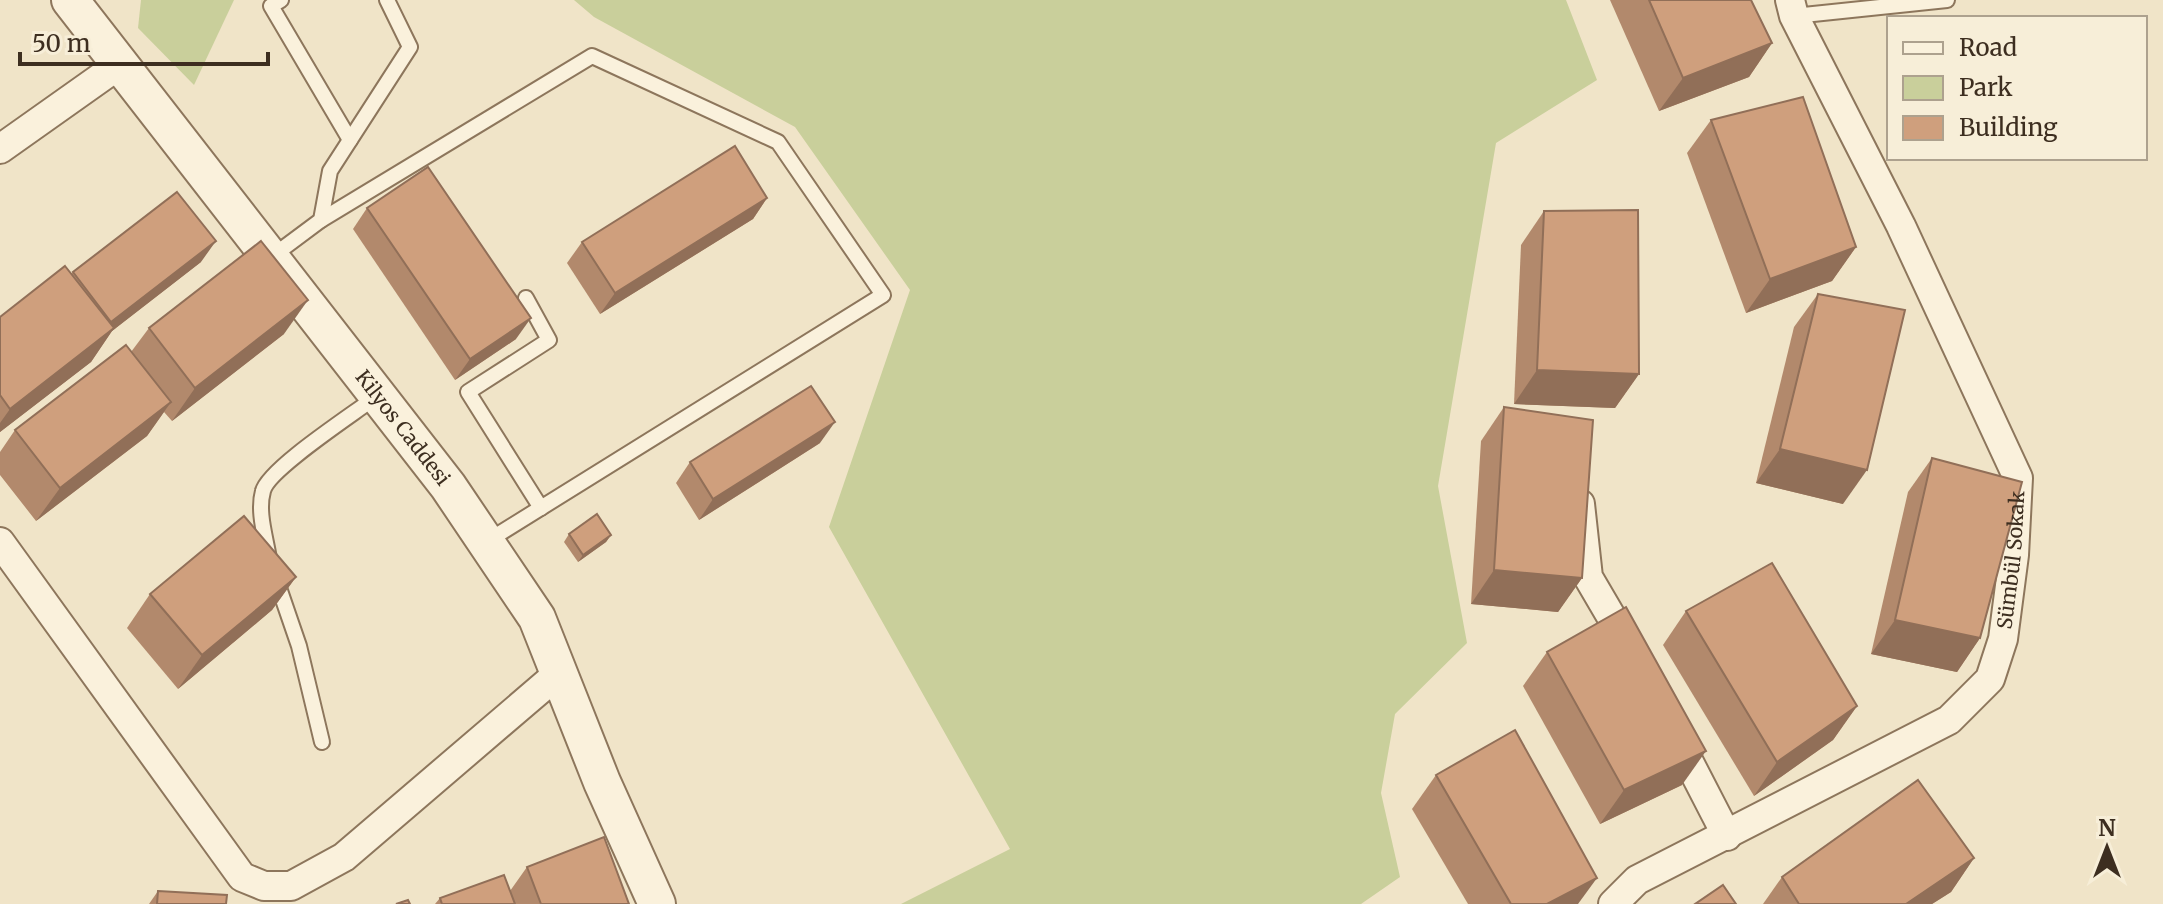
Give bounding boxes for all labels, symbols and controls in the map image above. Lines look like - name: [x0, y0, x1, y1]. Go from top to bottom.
- scale bar: [20, 16, 268, 66]
- legend: [1887, 16, 2147, 160]
- text: 50 m: [32, 28, 91, 59]
- text: Road: [1959, 32, 2017, 63]
- text: Park: [1959, 72, 2013, 103]
- text: Building: [1959, 112, 2058, 143]
- street label: Kilyos Caddesi: [350, 365, 456, 490]
- street label: Sümbül Sokak: [1991, 490, 2029, 631]
- north arrow: [2067, 808, 2147, 888]
- text: N: [2098, 814, 2116, 842]

